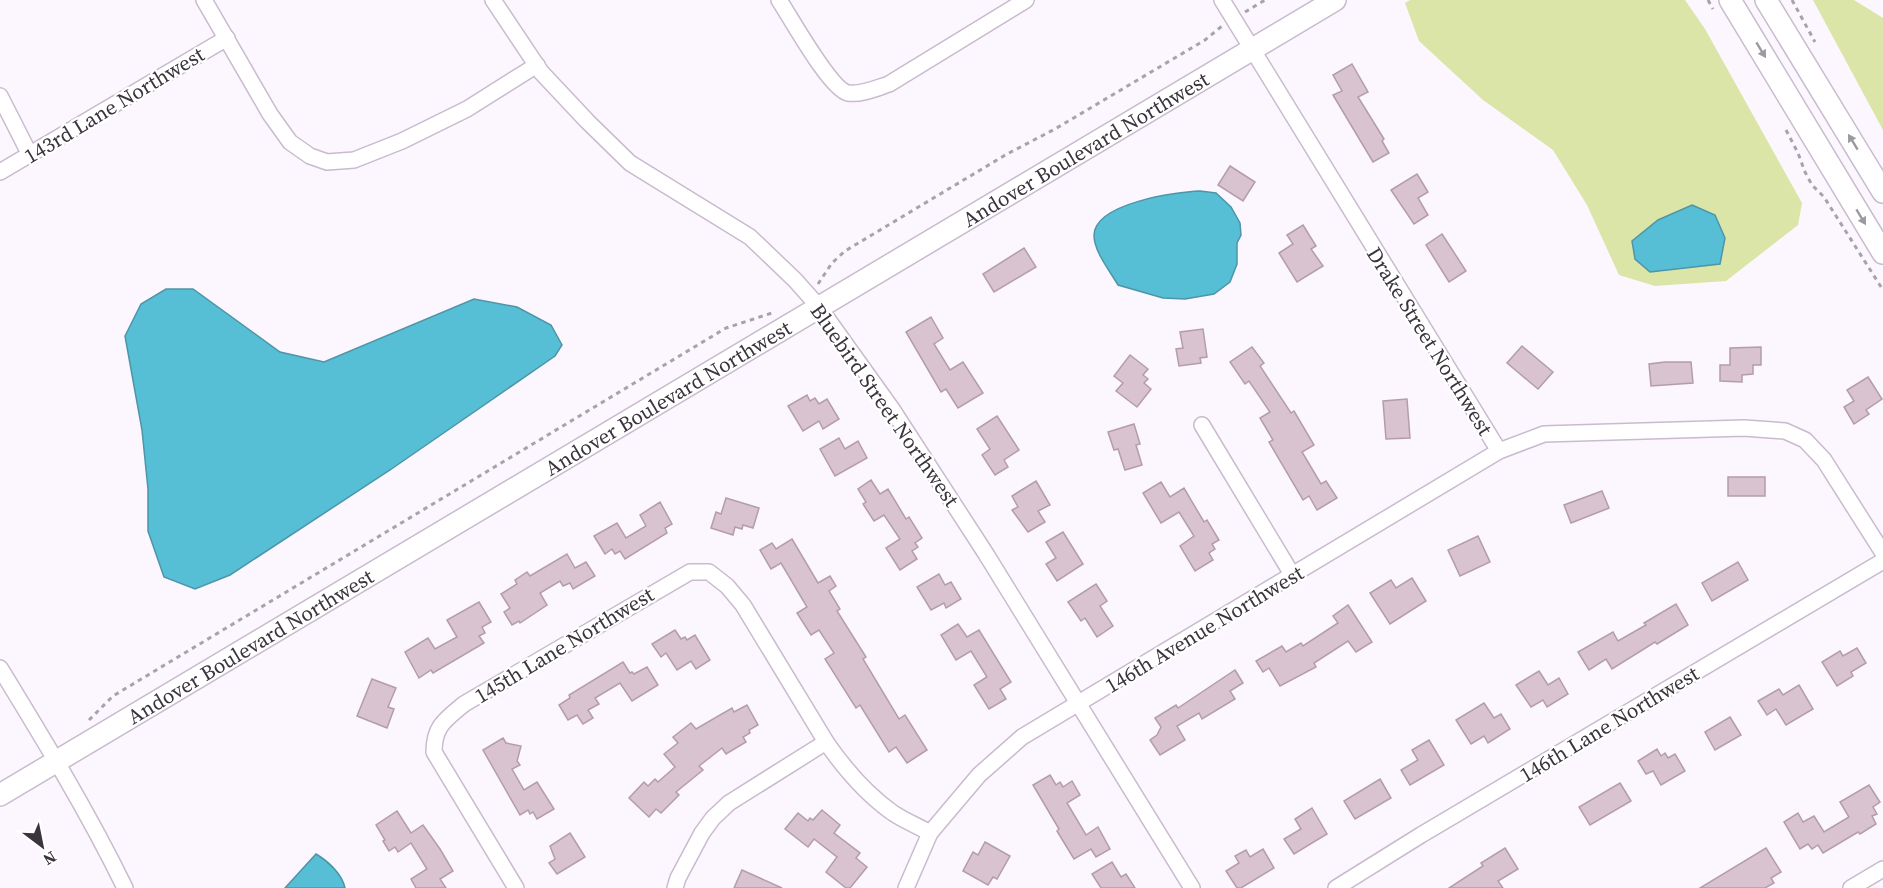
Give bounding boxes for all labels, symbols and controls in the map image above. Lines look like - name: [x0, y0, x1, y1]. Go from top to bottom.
- street label: 143rd Lane Northwest: [18, 40, 210, 170]
- one-way arrow: [1755, 42, 1766, 58]
- street label: Andover Boulevard Northwest: [957, 64, 1214, 233]
- one-way arrow: [1847, 134, 1858, 150]
- one-way arrow: [1856, 209, 1867, 225]
- street label: Drake Street Northwest: [1360, 241, 1500, 441]
- street label: Bluebird Street Northwest: [804, 298, 966, 512]
- street label: Andover Boulevard Northwest: [539, 313, 796, 482]
- street label: 146th Avenue Northwest: [1099, 558, 1309, 700]
- street label: Andover Boulevard Northwest: [121, 561, 379, 731]
- street label: 145th Lane Northwest: [469, 580, 659, 710]
- street label: 146th Lane Northwest: [1514, 659, 1704, 789]
- north arrow: [12, 816, 72, 876]
- text: N: [39, 846, 61, 871]

